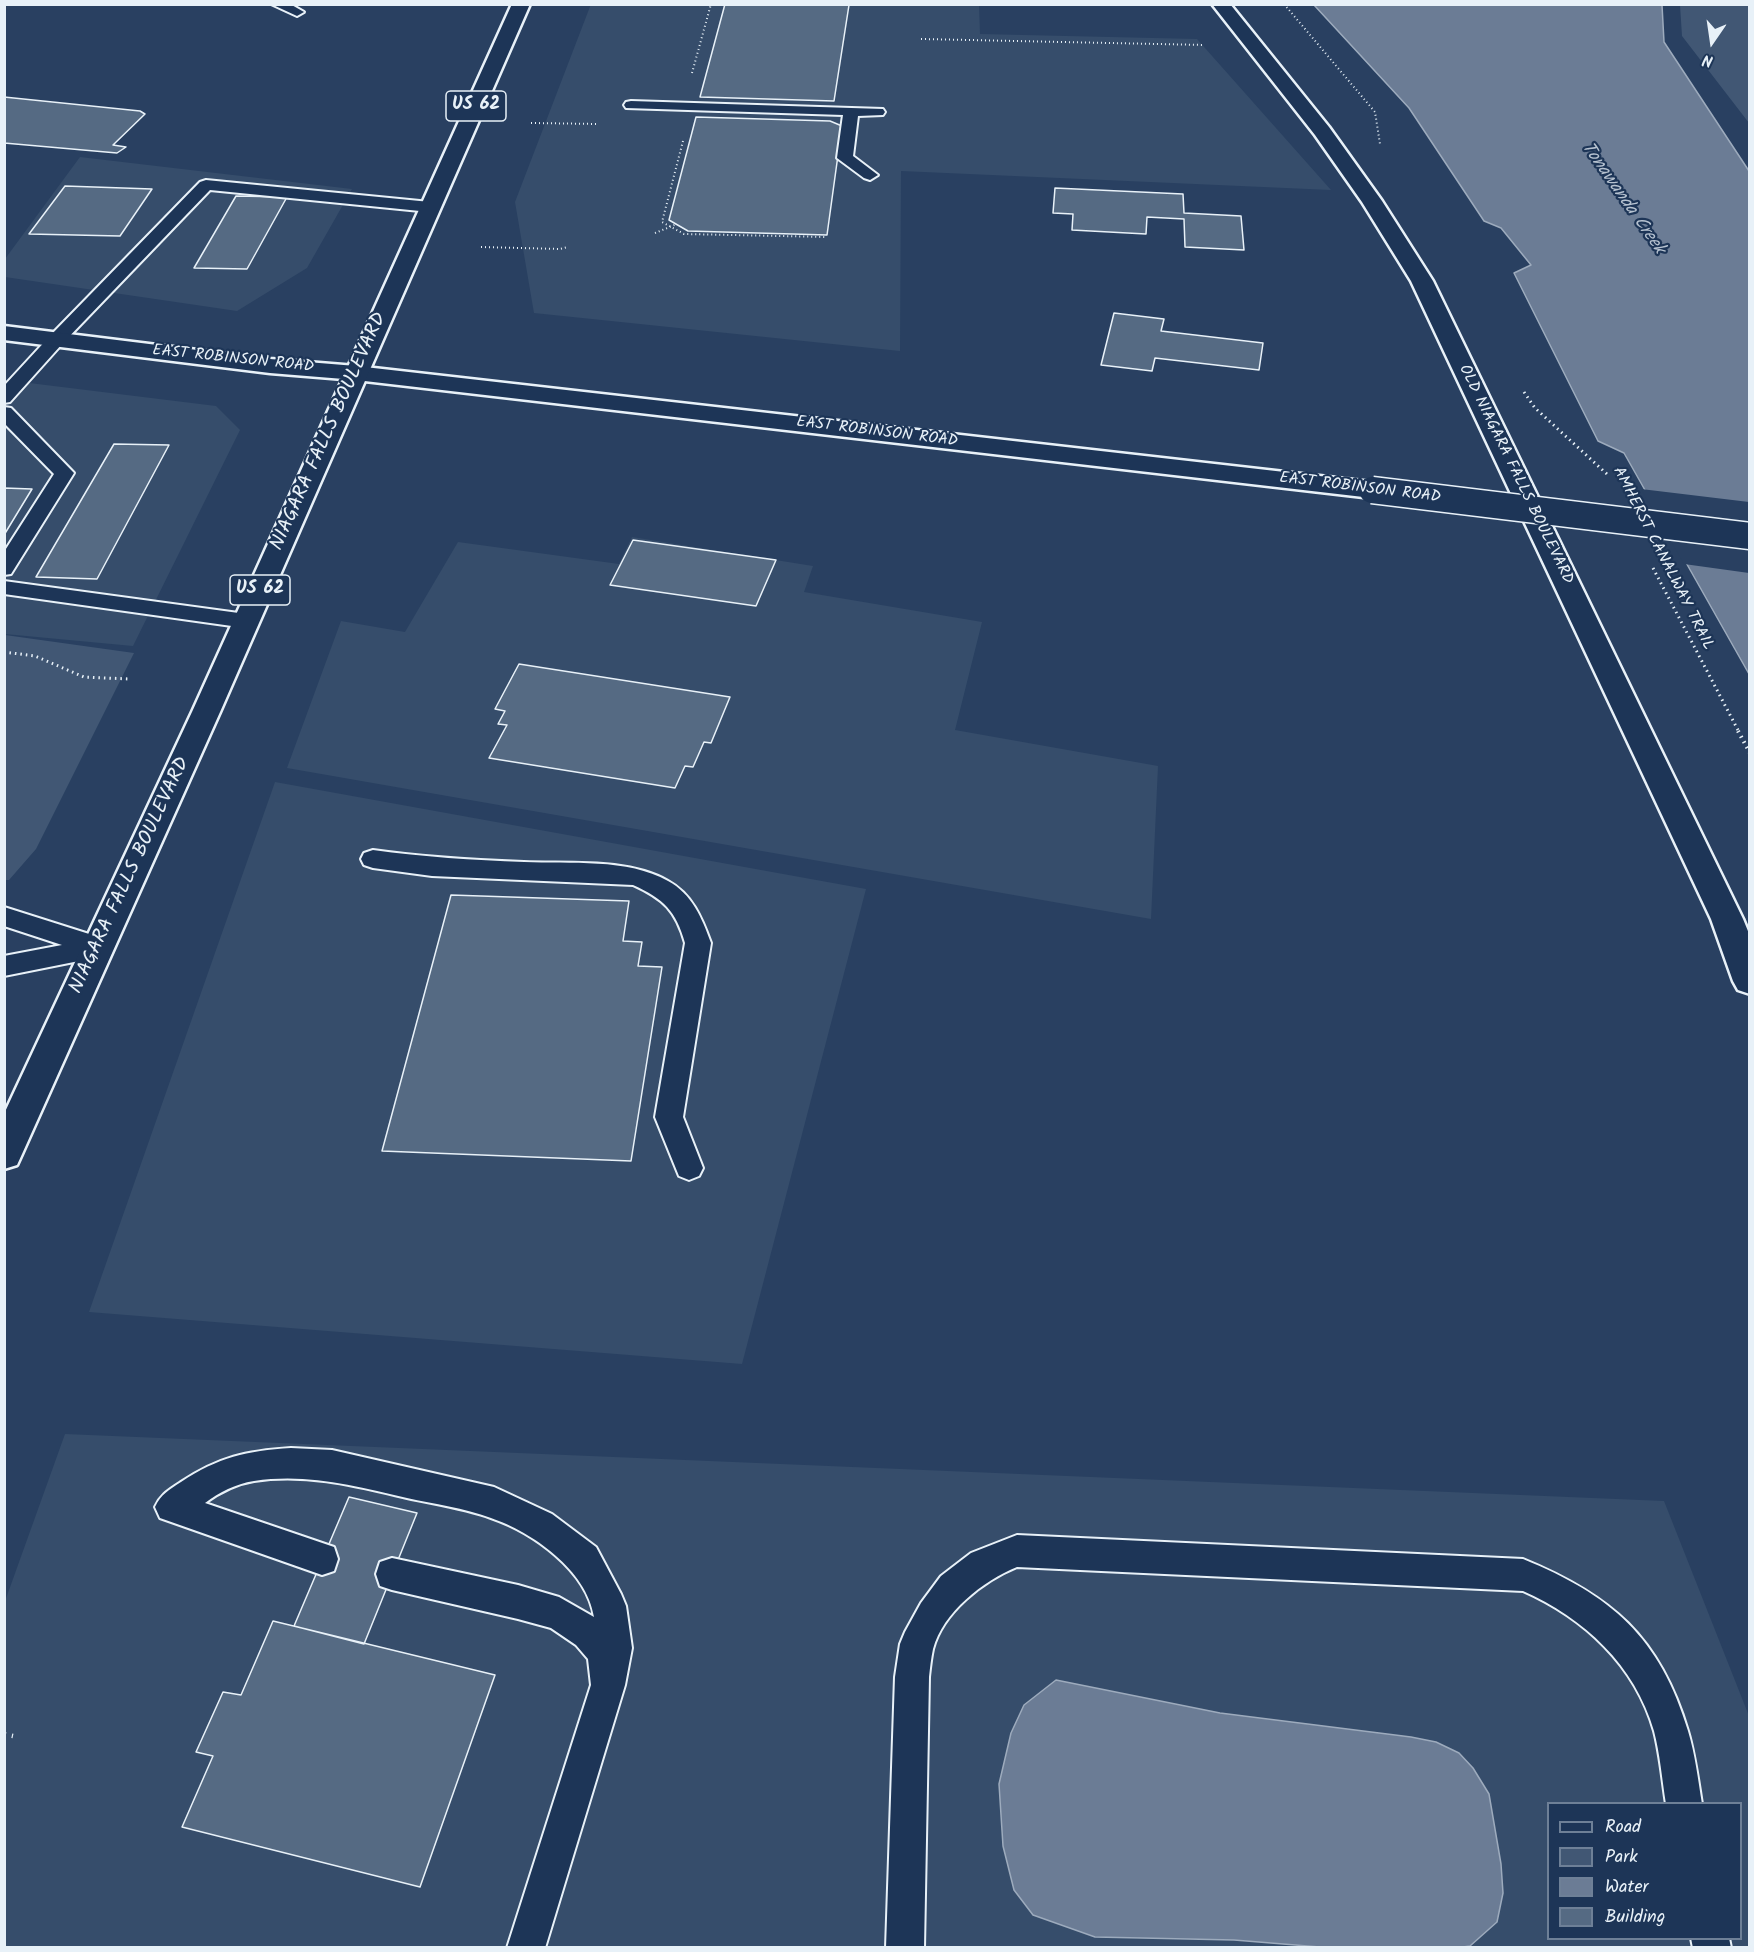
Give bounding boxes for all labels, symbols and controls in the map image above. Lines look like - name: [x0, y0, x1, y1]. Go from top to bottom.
- north arrow: [1682, 12, 1742, 72]
- text: N: [1700, 47, 1716, 73]
- road number: US 62: [446, 91, 506, 121]
- water label: Tonawanda Creek: [1575, 139, 1669, 259]
- street label: NIAGARA FALLS BOULEVARD: [267, 309, 393, 555]
- street label: EAST ROBINSON ROAD: [151, 342, 315, 378]
- street label: OLD NIAGARA FALLS BOULEVARD: [1453, 362, 1577, 588]
- street label: EAST ROBINSON ROAD: [795, 414, 959, 452]
- street label: AMHERST CANALWAY TRAIL: [1607, 464, 1717, 654]
- street label: EAST ROBINSON ROAD: [1278, 470, 1442, 508]
- road number: US 62: [230, 575, 290, 605]
- street label: NIAGARA FALLS BOULEVARD: [66, 754, 196, 998]
- legend: [1547, 1802, 1742, 1940]
- text: Road: [1605, 1813, 1641, 1842]
- text: Park: [1605, 1843, 1638, 1872]
- text: Water: [1605, 1873, 1649, 1902]
- text: Building: [1605, 1903, 1665, 1932]

